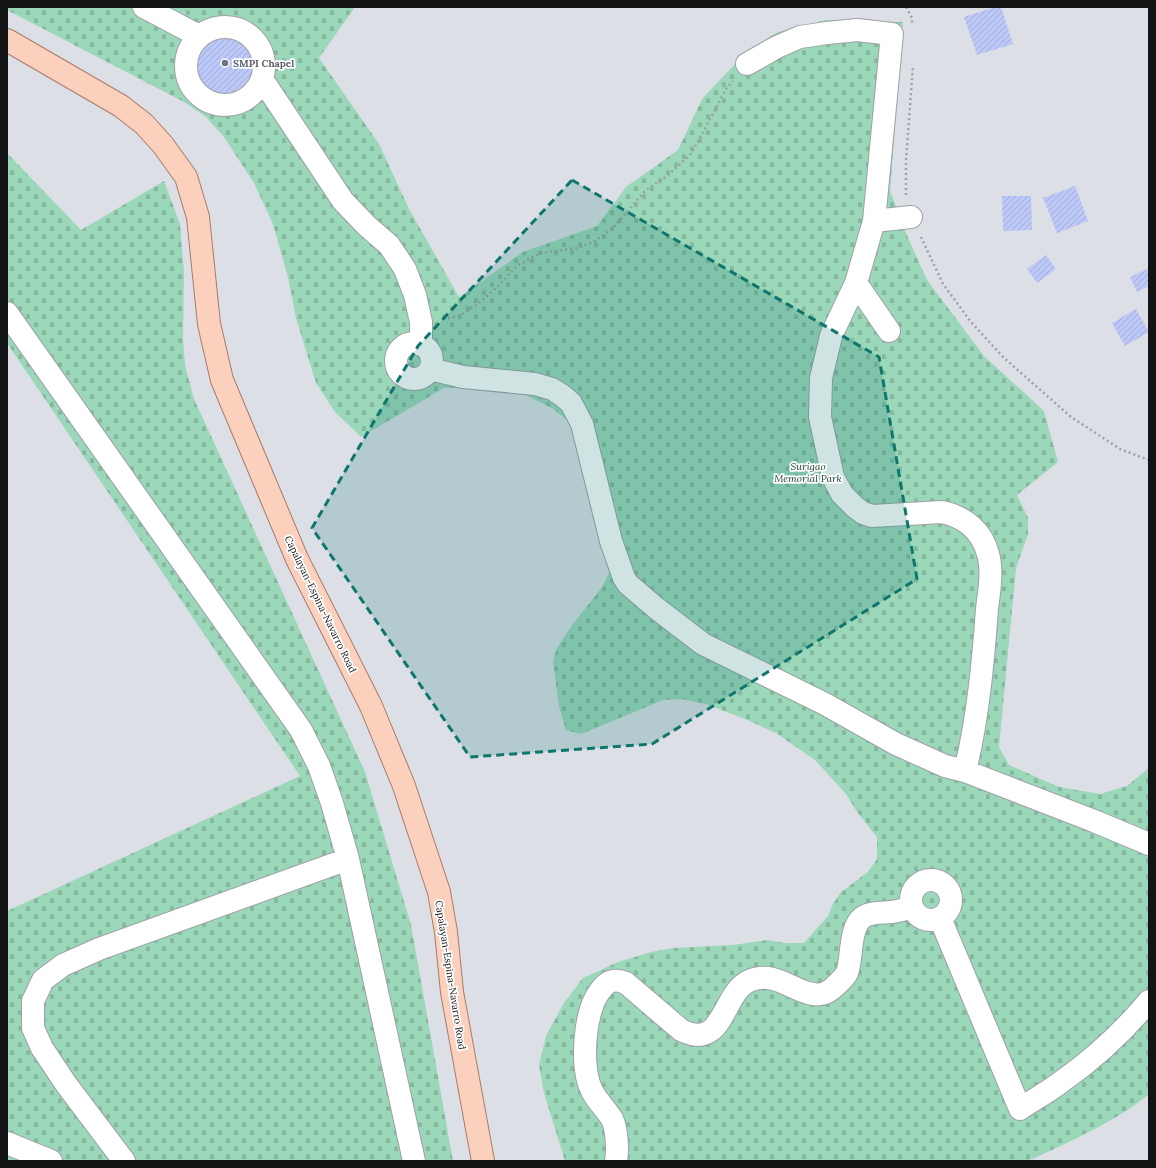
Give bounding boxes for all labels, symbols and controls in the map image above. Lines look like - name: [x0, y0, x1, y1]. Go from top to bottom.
- place label: SMPI Chapel: [233, 57, 294, 70]
- marker: SMPI Chapel: [220, 58, 230, 68]
- park label: Surigao Memorial Park: [774, 460, 842, 485]
- street label: Capalayan-Espina-Navarro Road: [282, 534, 359, 675]
- street label: Capalayan-Espina-Navarro Road: [432, 900, 469, 1051]

